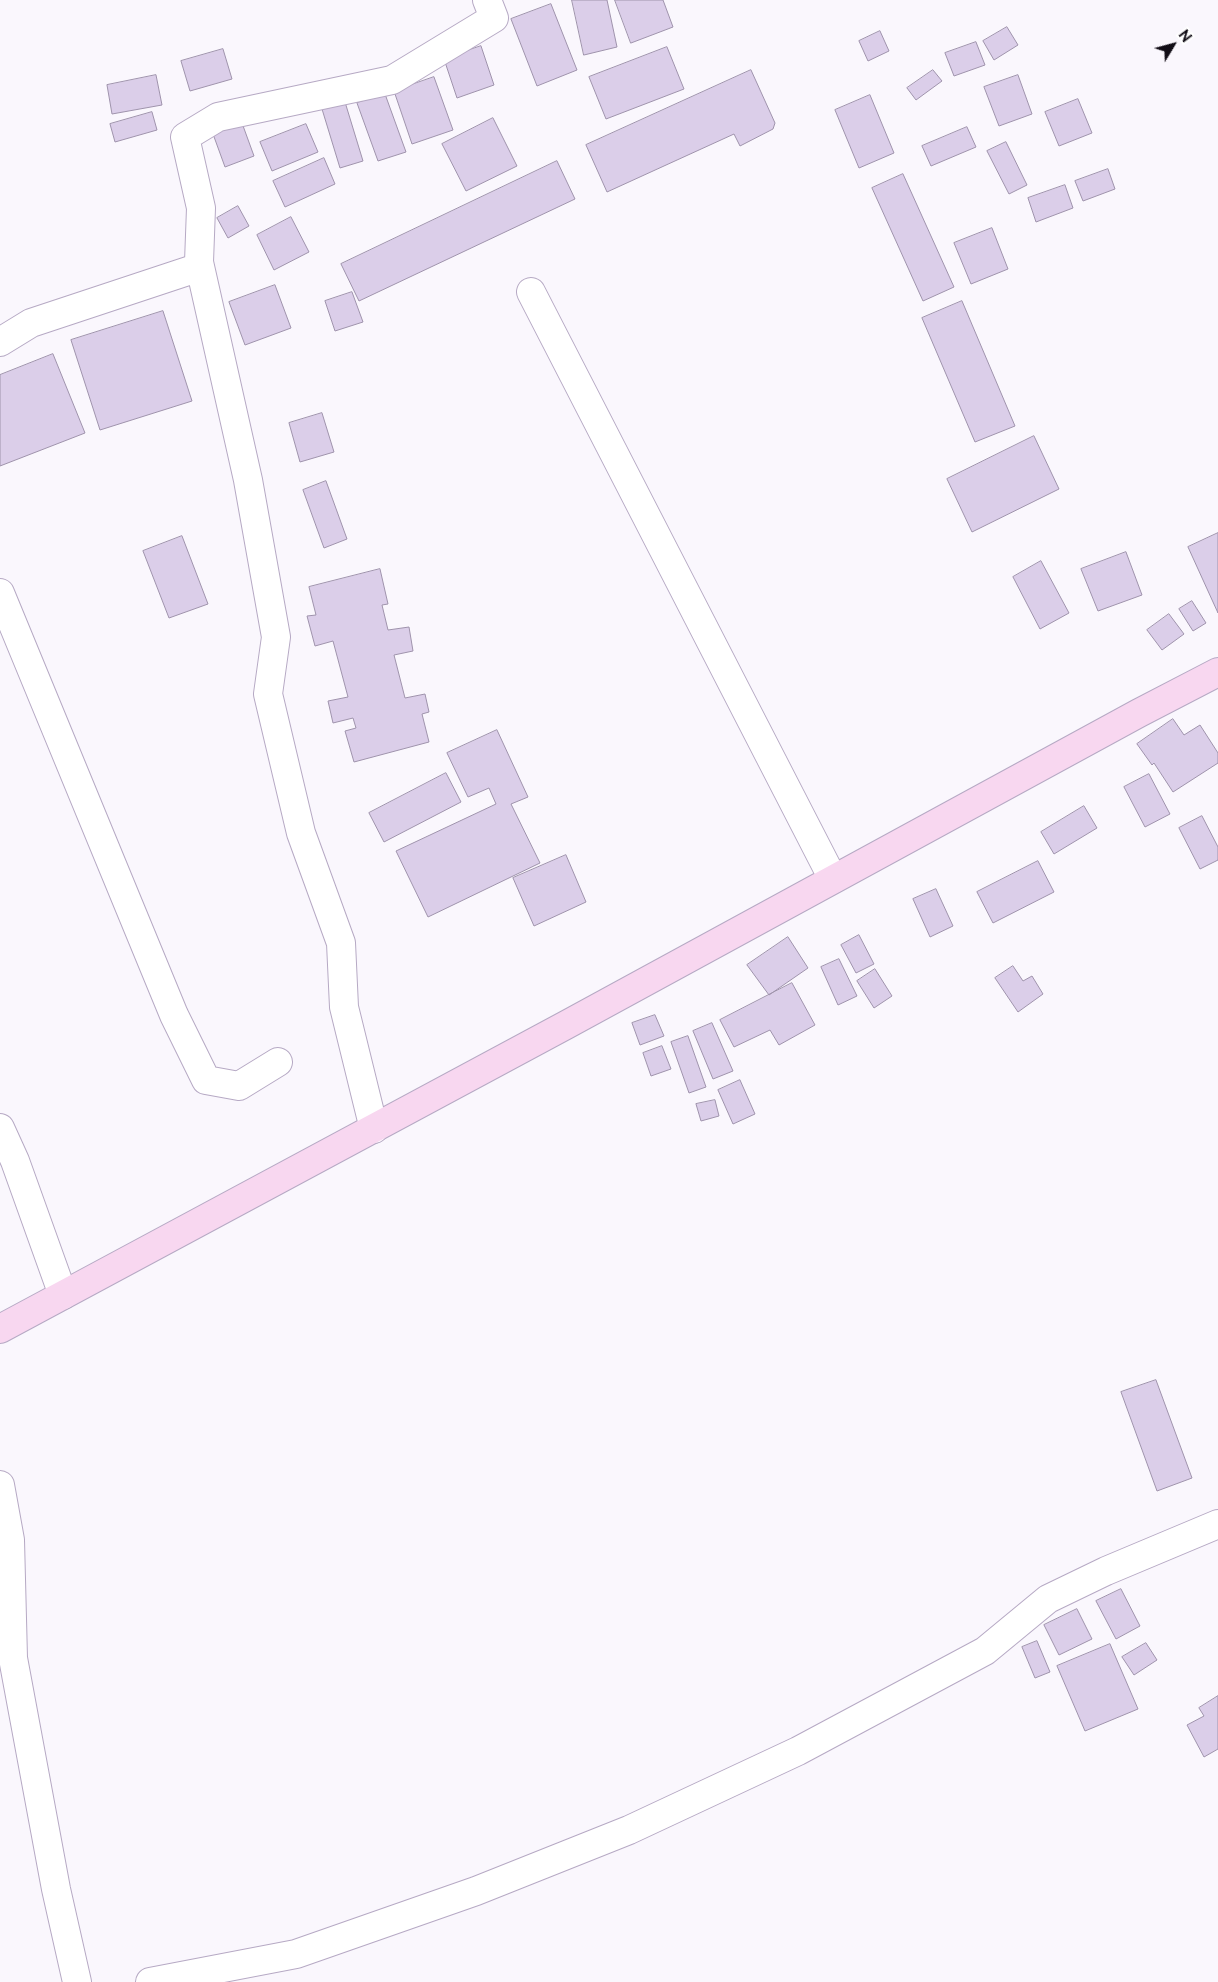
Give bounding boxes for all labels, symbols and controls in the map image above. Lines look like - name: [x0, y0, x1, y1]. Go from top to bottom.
- north arrow: [1148, 20, 1198, 70]
- text: N: [1175, 27, 1195, 45]

